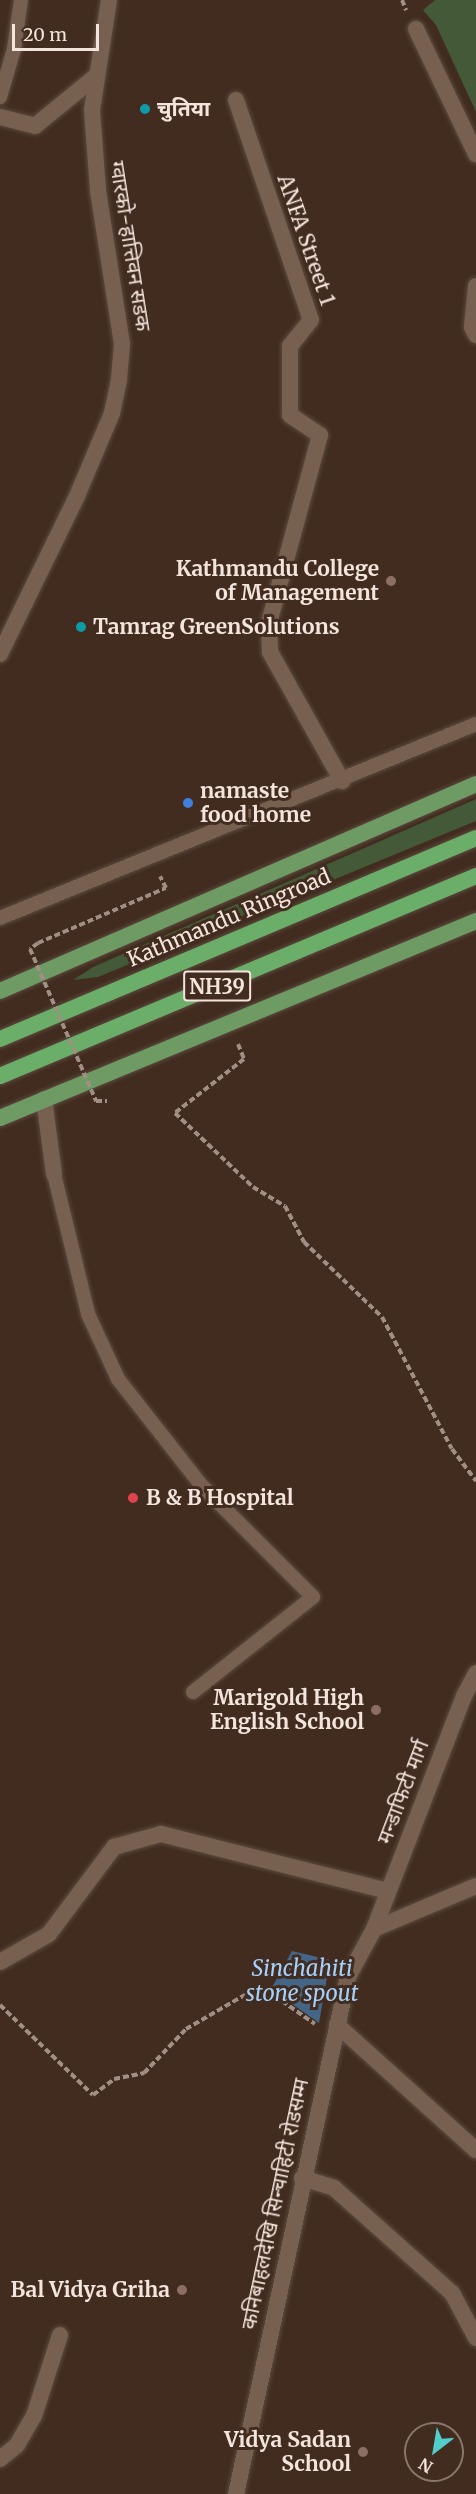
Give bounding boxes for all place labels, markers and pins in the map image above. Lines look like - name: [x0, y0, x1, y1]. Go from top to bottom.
- place label: चुतिया: [157, 96, 210, 122]
- marker: चुतिया: [138, 102, 152, 116]
- place label: Kathmandu College of Management: [176, 556, 379, 606]
- marker: Kathmandu College of Management: [384, 574, 398, 588]
- place label: Tamrag GreenSolutions: [93, 614, 340, 640]
- marker: Tamrag GreenSolutions: [74, 620, 88, 634]
- place label: namaste food home: [200, 778, 311, 828]
- marker: namaste food home: [181, 796, 195, 810]
- place label: B & B Hospital: [146, 1485, 294, 1511]
- marker: B & B Hospital: [124, 1489, 142, 1507]
- place label: Marigold High English School: [210, 1685, 364, 1735]
- marker: Marigold High English School: [369, 1703, 383, 1717]
- place label: Bal Vidya Griha: [11, 2277, 170, 2303]
- marker: Bal Vidya Griha: [175, 2283, 189, 2297]
- place label: Vidya Sadan School: [224, 2427, 351, 2477]
- marker: Vidya Sadan School: [356, 2445, 370, 2459]

